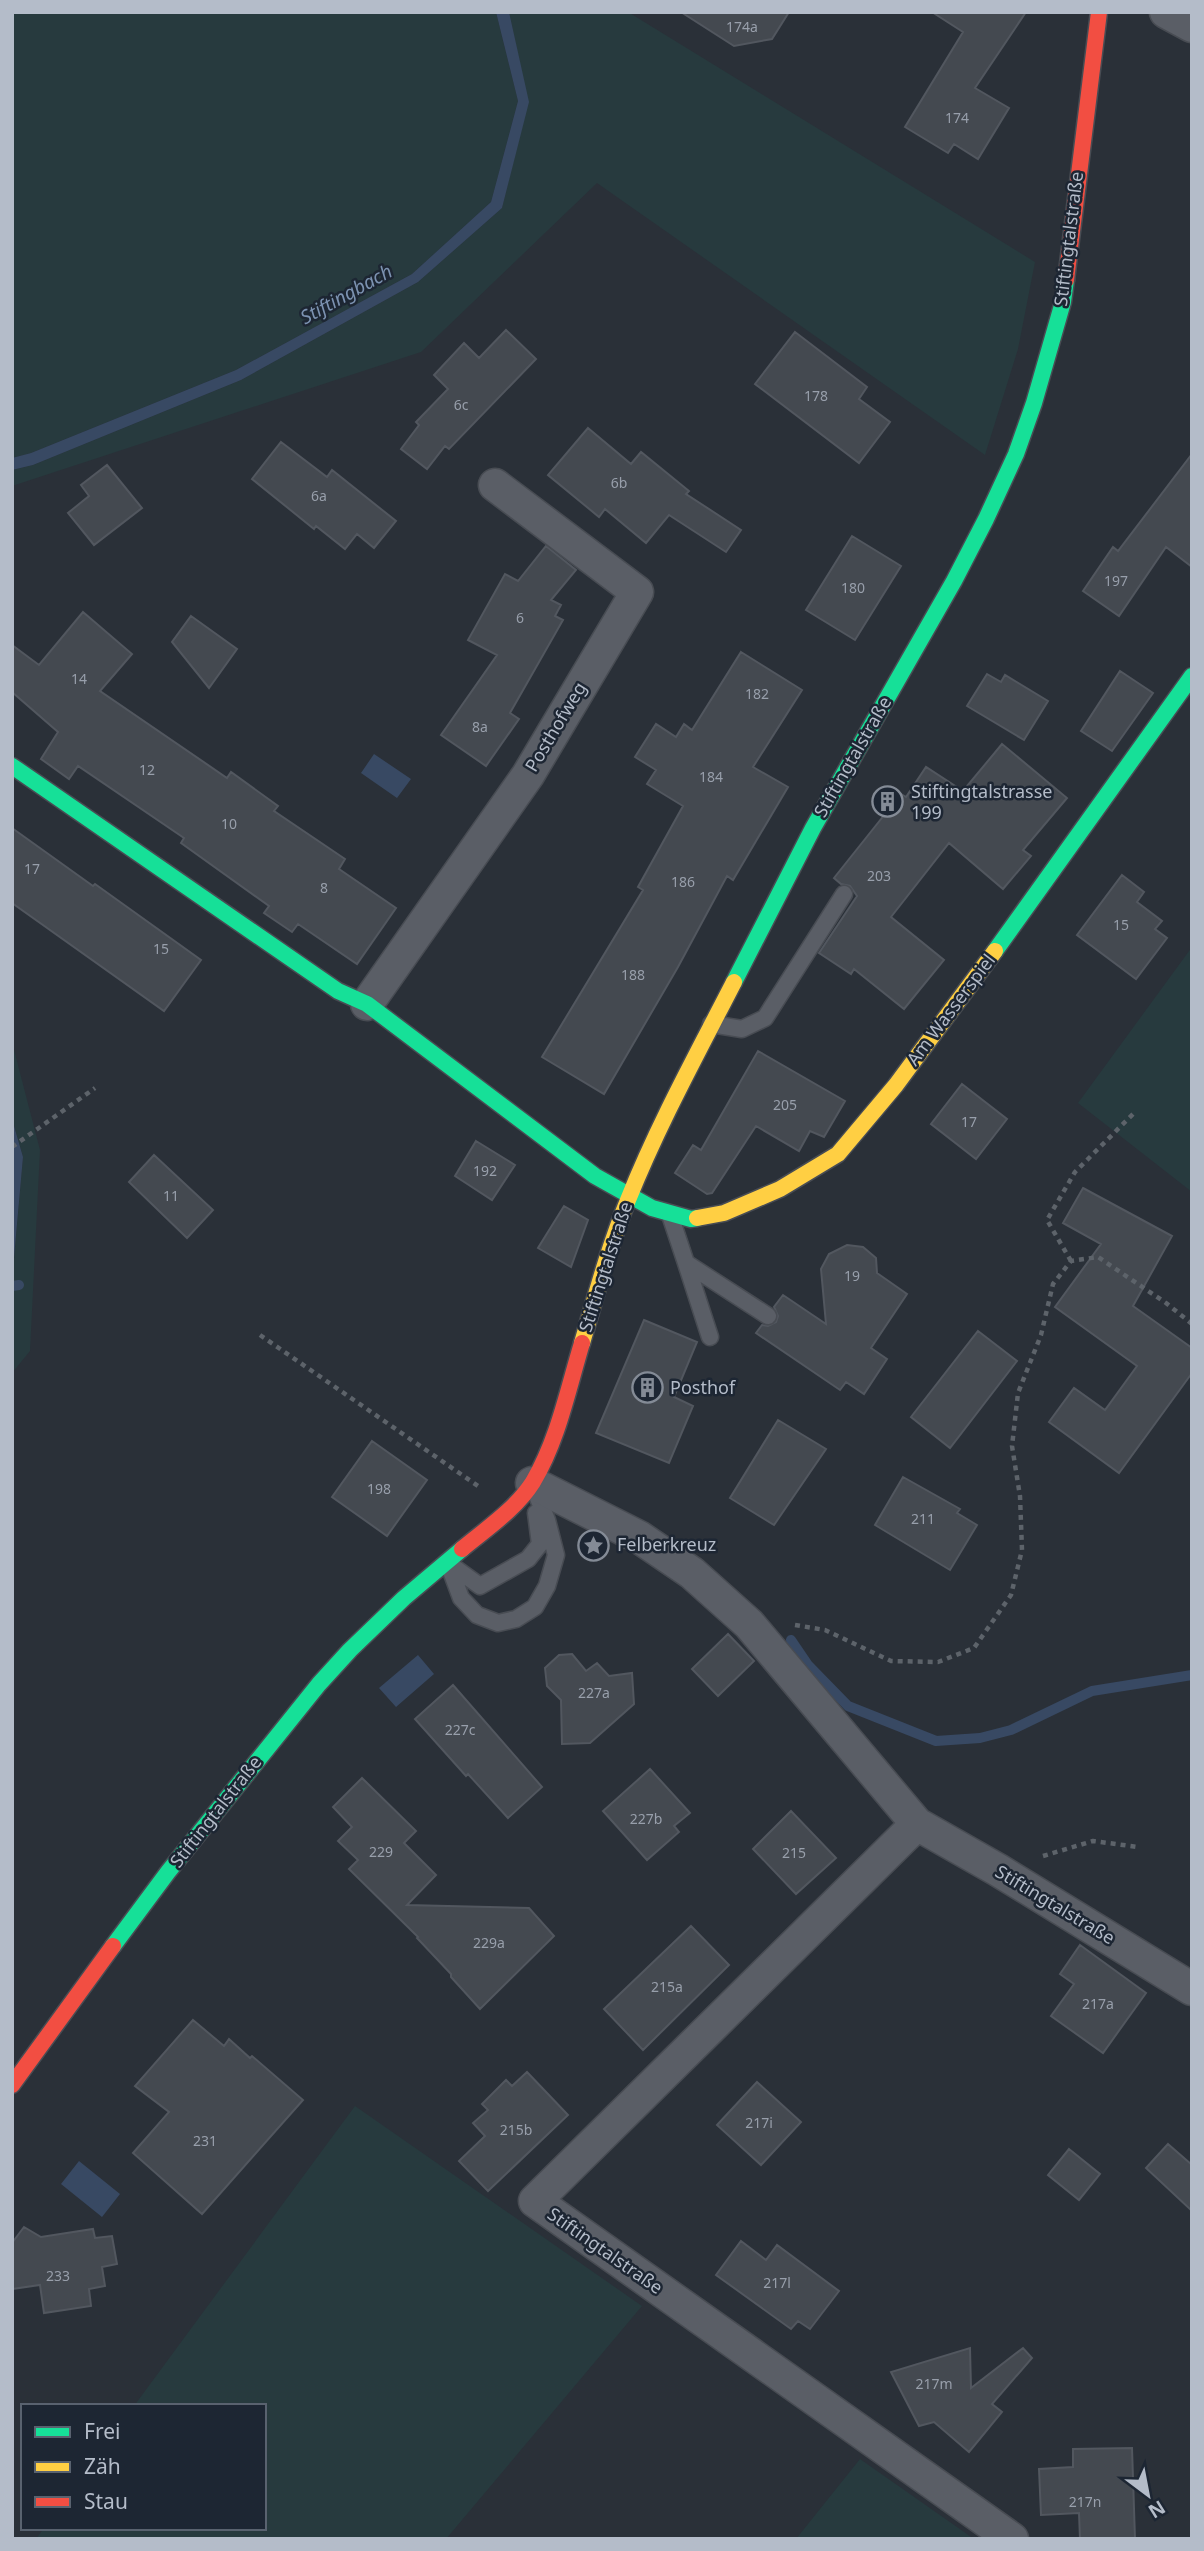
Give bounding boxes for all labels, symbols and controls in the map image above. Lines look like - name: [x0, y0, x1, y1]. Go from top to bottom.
- house number: 174a: [726, 17, 758, 36]
- house number: 174: [945, 108, 969, 127]
- street label: Stiftingtalstraße: [1048, 170, 1088, 308]
- water label: Stiftingbach: [295, 258, 397, 330]
- house number: 178: [804, 386, 828, 405]
- house number: 6c: [454, 395, 469, 414]
- house number: 6b: [611, 473, 627, 492]
- house number: 6a: [311, 486, 327, 505]
- house number: 197: [1104, 571, 1128, 590]
- house number: 180: [841, 578, 865, 597]
- house number: 6: [516, 608, 524, 627]
- house number: 14: [71, 669, 87, 688]
- street label: Posthofweg: [519, 677, 591, 776]
- house number: 182: [745, 684, 769, 703]
- street label: Stiftingtalstraße: [808, 692, 896, 821]
- house number: 8a: [472, 717, 488, 736]
- house number: 12: [139, 760, 155, 779]
- house number: 184: [699, 767, 723, 786]
- place label: Stiftingtalstrasse 199: [911, 779, 1052, 824]
- building icon: Stiftingtalstrasse 199: [871, 785, 905, 819]
- house number: 10: [221, 814, 237, 833]
- house number: 17: [24, 859, 40, 878]
- house number: 203: [867, 866, 891, 885]
- house number: 186: [671, 872, 695, 891]
- house number: 8: [320, 878, 328, 897]
- house number: 15: [1113, 915, 1129, 934]
- house number: 15: [153, 939, 169, 958]
- street label: Am Wasserspiel: [900, 949, 1000, 1070]
- house number: 188: [621, 965, 645, 984]
- house number: 205: [773, 1095, 797, 1114]
- house number: 17: [961, 1112, 977, 1131]
- house number: 192: [473, 1161, 497, 1180]
- house number: 11: [163, 1186, 179, 1205]
- street label: Stiftingtalstraße: [573, 1199, 637, 1335]
- house number: 19: [844, 1266, 860, 1285]
- building icon: Posthof: [630, 1371, 664, 1405]
- place label: Posthof: [670, 1375, 736, 1399]
- house number: 198: [367, 1479, 391, 1498]
- house number: 211: [911, 1509, 935, 1528]
- place icon: Felberkreuz: [577, 1528, 611, 1562]
- place label: Felberkreuz: [617, 1532, 716, 1556]
- house number: 227a: [578, 1683, 610, 1702]
- house number: 227c: [445, 1720, 476, 1739]
- street label: Stiftingtalstraße: [164, 1751, 266, 1872]
- house number: 227b: [630, 1809, 662, 1828]
- house number: 229: [369, 1842, 393, 1861]
- house number: 215: [782, 1843, 806, 1862]
- street label: Stiftingtalstraße: [991, 1859, 1120, 1949]
- house number: 229a: [473, 1933, 505, 1952]
- house number: 215a: [651, 1977, 683, 1996]
- house number: 217a: [1082, 1994, 1114, 2013]
- house number: 217i: [745, 2113, 773, 2132]
- house number: 215b: [500, 2120, 532, 2139]
- house number: 231: [193, 2131, 217, 2150]
- street label: Stiftingtalstraße: [543, 2201, 668, 2299]
- house number: 233: [46, 2266, 70, 2285]
- house number: 217l: [763, 2273, 791, 2292]
- house number: 217m: [915, 2374, 953, 2393]
- legend: [21, 2404, 266, 2530]
- text: Frei: [84, 2417, 120, 2445]
- text: Zäh: [84, 2452, 121, 2480]
- north arrow: [1113, 2460, 1183, 2530]
- text: Stau: [84, 2487, 128, 2515]
- house number: 217n: [1069, 2492, 1101, 2511]
- text: N: [1144, 2494, 1170, 2525]

